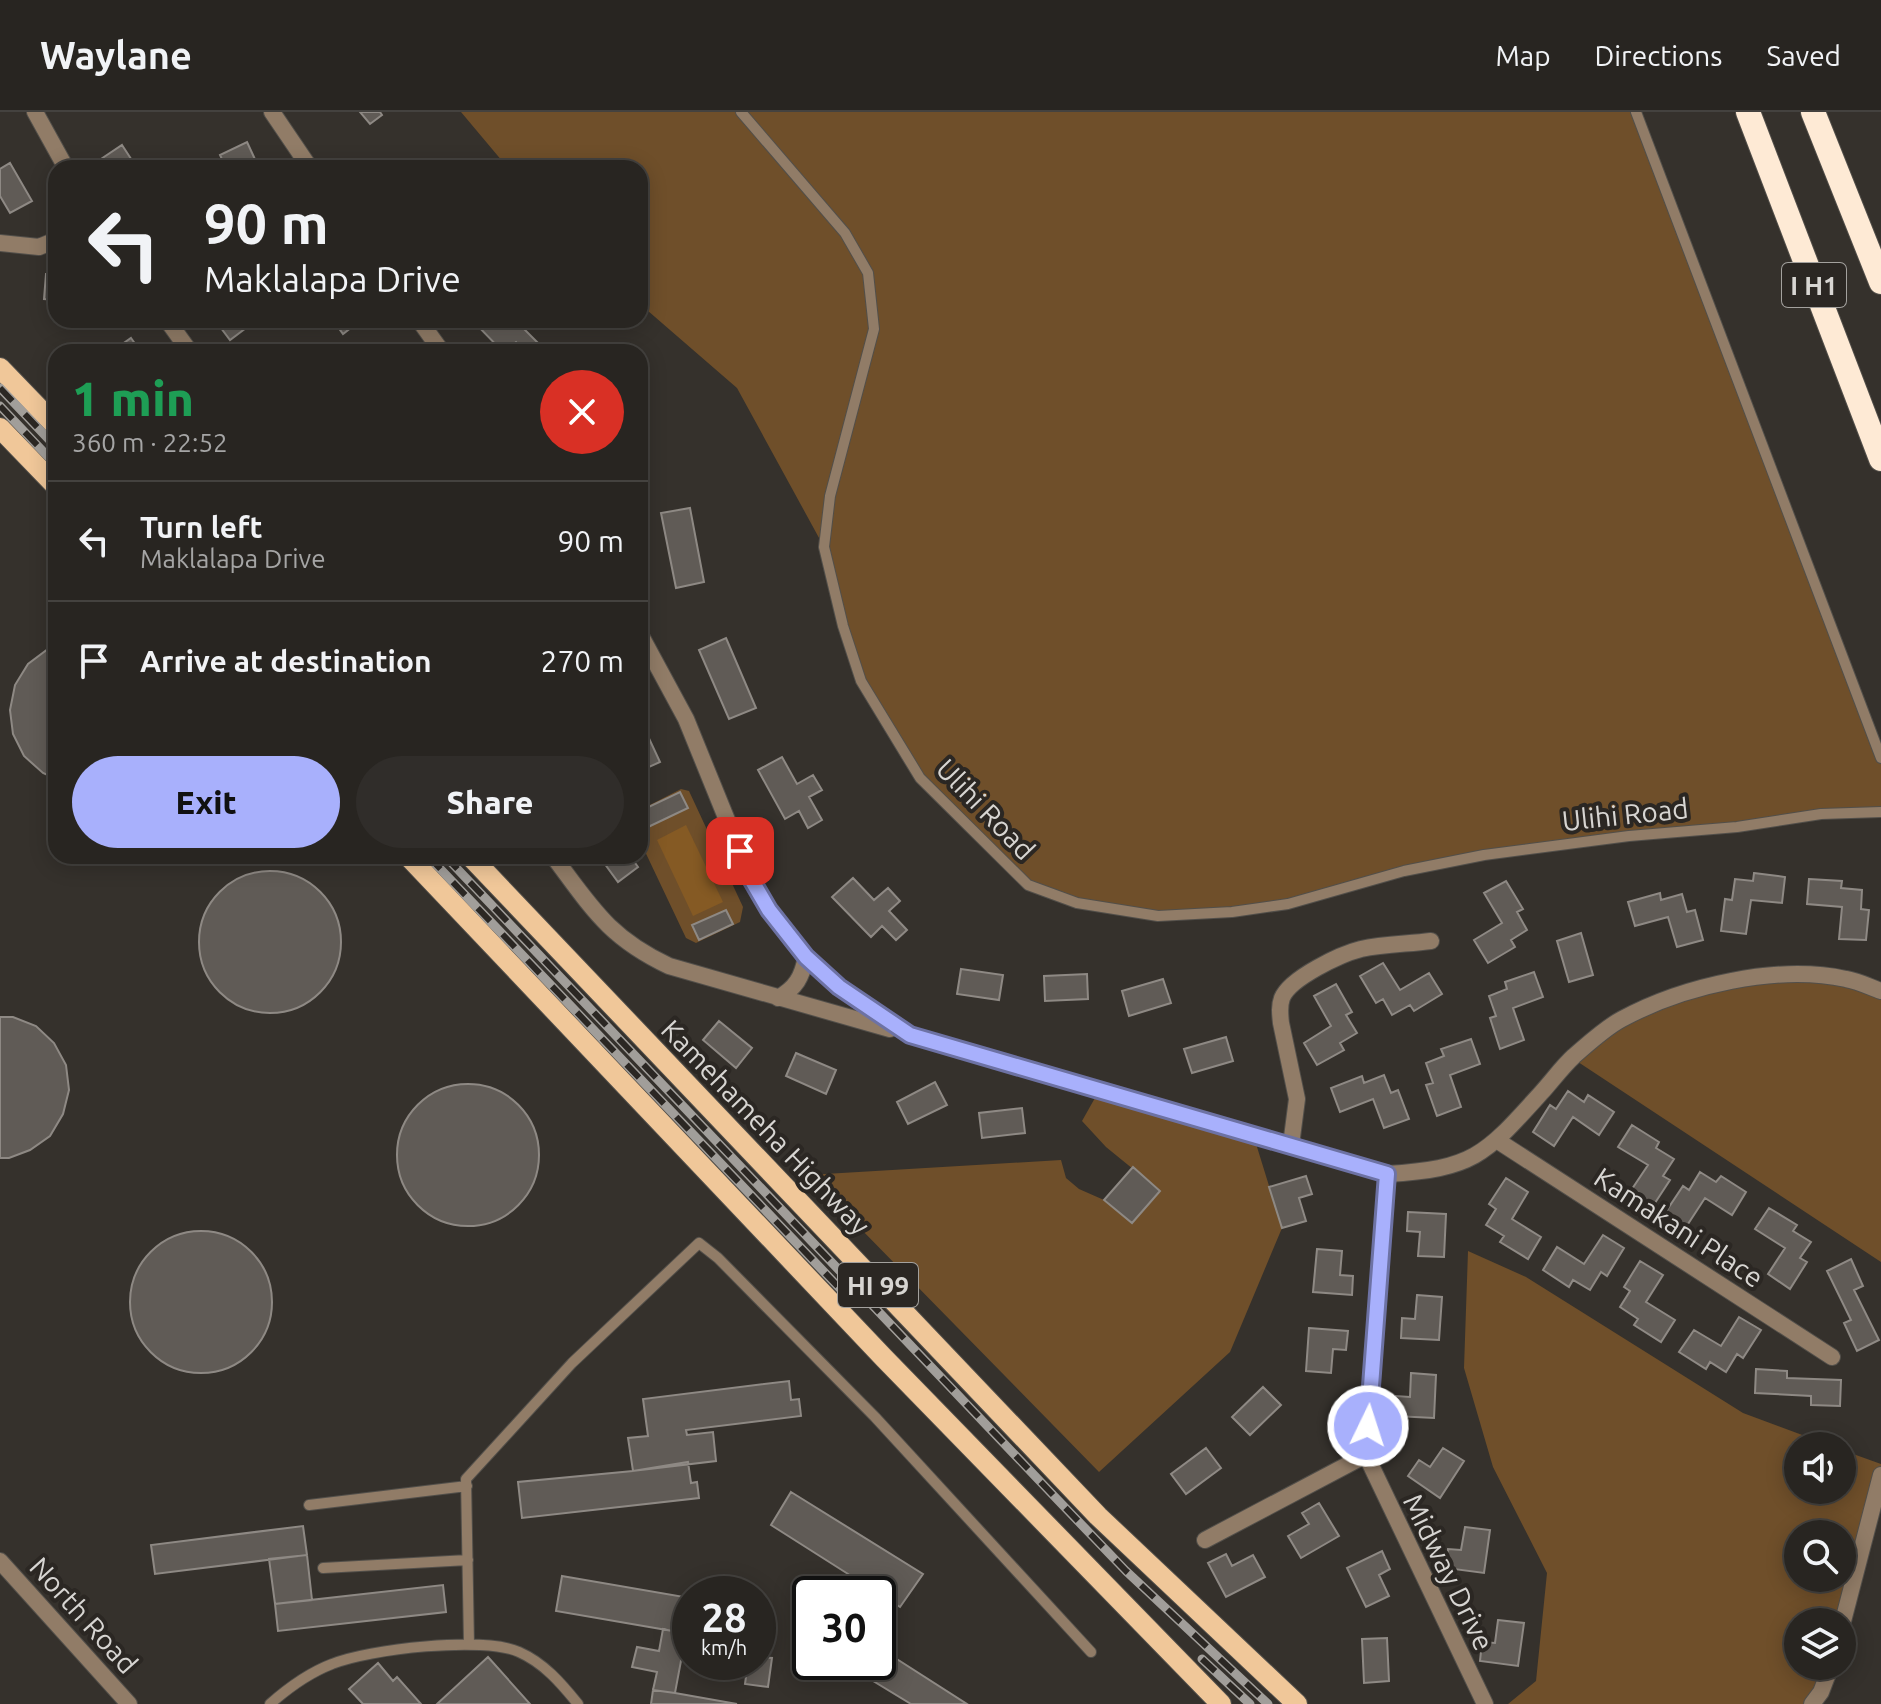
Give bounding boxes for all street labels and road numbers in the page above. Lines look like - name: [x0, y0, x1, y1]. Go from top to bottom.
- road number: I H1: [1782, 263, 1846, 307]
- street label: Ulihi Road: [931, 753, 1041, 865]
- street label: Ulihi Road: [1560, 792, 1690, 836]
- street label: Kamehameha Highway: [656, 1013, 876, 1241]
- street label: Kamakani Place: [1589, 1161, 1769, 1293]
- road number: HI 99: [838, 1263, 918, 1307]
- street label: Midway Drive: [1398, 1489, 1500, 1655]
- street label: North Road: [24, 1551, 144, 1679]

